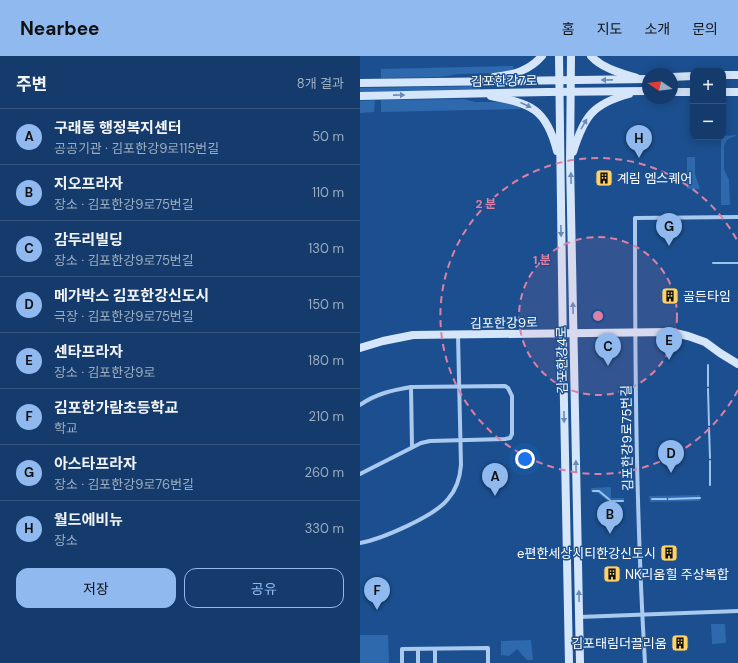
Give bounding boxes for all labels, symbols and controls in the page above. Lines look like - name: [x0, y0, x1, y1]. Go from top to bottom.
- text: Nearbee: [20, 16, 100, 41]
- text: 홈: [562, 20, 575, 38]
- text: 지도: [597, 20, 622, 38]
- text: 소개: [644, 20, 670, 38]
- text: 문의: [692, 20, 718, 38]
- north arrow: [642, 68, 678, 104]
- map controls: [690, 68, 726, 140]
- button: +: [690, 68, 726, 104]
- street label: 김포한강7로: [470, 72, 538, 90]
- text: 주변: [16, 73, 47, 95]
- text: 8개 결과: [297, 75, 344, 92]
- one-way arrow: [601, 77, 613, 84]
- one-way arrow: [393, 92, 406, 98]
- one-way arrow: [520, 102, 531, 108]
- button: −: [690, 104, 726, 140]
- text: 구래동 행정복지센터: [54, 118, 182, 138]
- one-way arrow: [581, 118, 588, 130]
- pin: H: [626, 125, 652, 158]
- text: A: [24, 128, 34, 145]
- text: 50 m: [312, 128, 344, 145]
- text: 공공기관 · 김포한강9로115번길: [54, 140, 219, 157]
- building icon: 계림 엠스퀘어: [594, 168, 614, 188]
- place label: 계림 엠스퀘어: [617, 170, 692, 187]
- one-way arrow: [568, 171, 574, 184]
- text: 지오프라자: [54, 174, 123, 194]
- text: B: [25, 184, 33, 201]
- text: 110 m: [312, 184, 344, 201]
- text: 장소 · 김포한강9로75번길: [54, 196, 194, 213]
- text: 2 분: [476, 196, 496, 212]
- pin: G: [656, 213, 682, 246]
- one-way arrow: [558, 225, 565, 237]
- text: 감두리빌딩: [54, 230, 123, 250]
- text: C: [24, 240, 34, 257]
- text: 130 m: [308, 240, 344, 257]
- text: 장소 · 김포한강9로75번길: [54, 252, 194, 269]
- text: 1 분: [533, 252, 551, 268]
- text: 메가박스 김포한강신도시: [54, 286, 209, 306]
- building icon: 골든타임: [660, 286, 680, 306]
- place label: 골든타임: [683, 288, 731, 305]
- text: D: [24, 296, 34, 313]
- text: 150 m: [308, 296, 344, 313]
- one-way arrow: [570, 301, 576, 314]
- text: 극장 · 김포한강9로75번길: [54, 308, 194, 325]
- centre of rings: [591, 309, 605, 323]
- street label: 김포한강9로: [470, 314, 538, 332]
- street label: 김포한강4로: [553, 326, 571, 394]
- pin: E: [656, 327, 682, 360]
- pin: C: [595, 333, 621, 366]
- text: 센타프라자: [54, 342, 123, 362]
- text: E: [25, 352, 33, 369]
- text: 180 m: [308, 352, 344, 369]
- text: 장소 · 김포한강9로: [54, 364, 155, 381]
- street label: 김포한강9로75번길: [618, 385, 636, 491]
- text: 김포한가람초등학교: [54, 398, 178, 418]
- text: F: [25, 408, 33, 425]
- text: 210 m: [309, 408, 344, 425]
- one-way arrow: [561, 411, 567, 424]
- text: 학교: [54, 420, 78, 437]
- pin: D: [658, 440, 684, 473]
- your location: [515, 449, 535, 469]
- text: 아스타프라자: [54, 454, 137, 474]
- one-way arrow: [573, 459, 579, 472]
- pin: A: [482, 463, 508, 496]
- text: G: [24, 464, 34, 481]
- text: 260 m: [304, 464, 344, 481]
- text: 장소 · 김포한강9로76번길: [54, 476, 194, 493]
- pin: B: [597, 501, 623, 534]
- text: 월드에비뉴: [54, 510, 123, 530]
- text: H: [24, 520, 34, 537]
- text: 330 m: [305, 520, 344, 537]
- text: 장소: [54, 532, 78, 549]
- building icon: e편한세상시티한강신도시: [659, 543, 679, 563]
- place label: e편한세상시티한강신도시: [517, 545, 656, 562]
- building icon: NK리움힐 주상복합: [602, 564, 622, 584]
- place label: NK리움힐 주상복합: [625, 566, 729, 583]
- button: 저장: [16, 568, 176, 608]
- button: 공유: [184, 568, 344, 608]
- pin: F: [364, 577, 390, 610]
- one-way arrow: [576, 589, 582, 602]
- building icon: 김포태림더끌리움: [670, 633, 690, 653]
- place label: 김포태림더끌리움: [571, 635, 667, 652]

